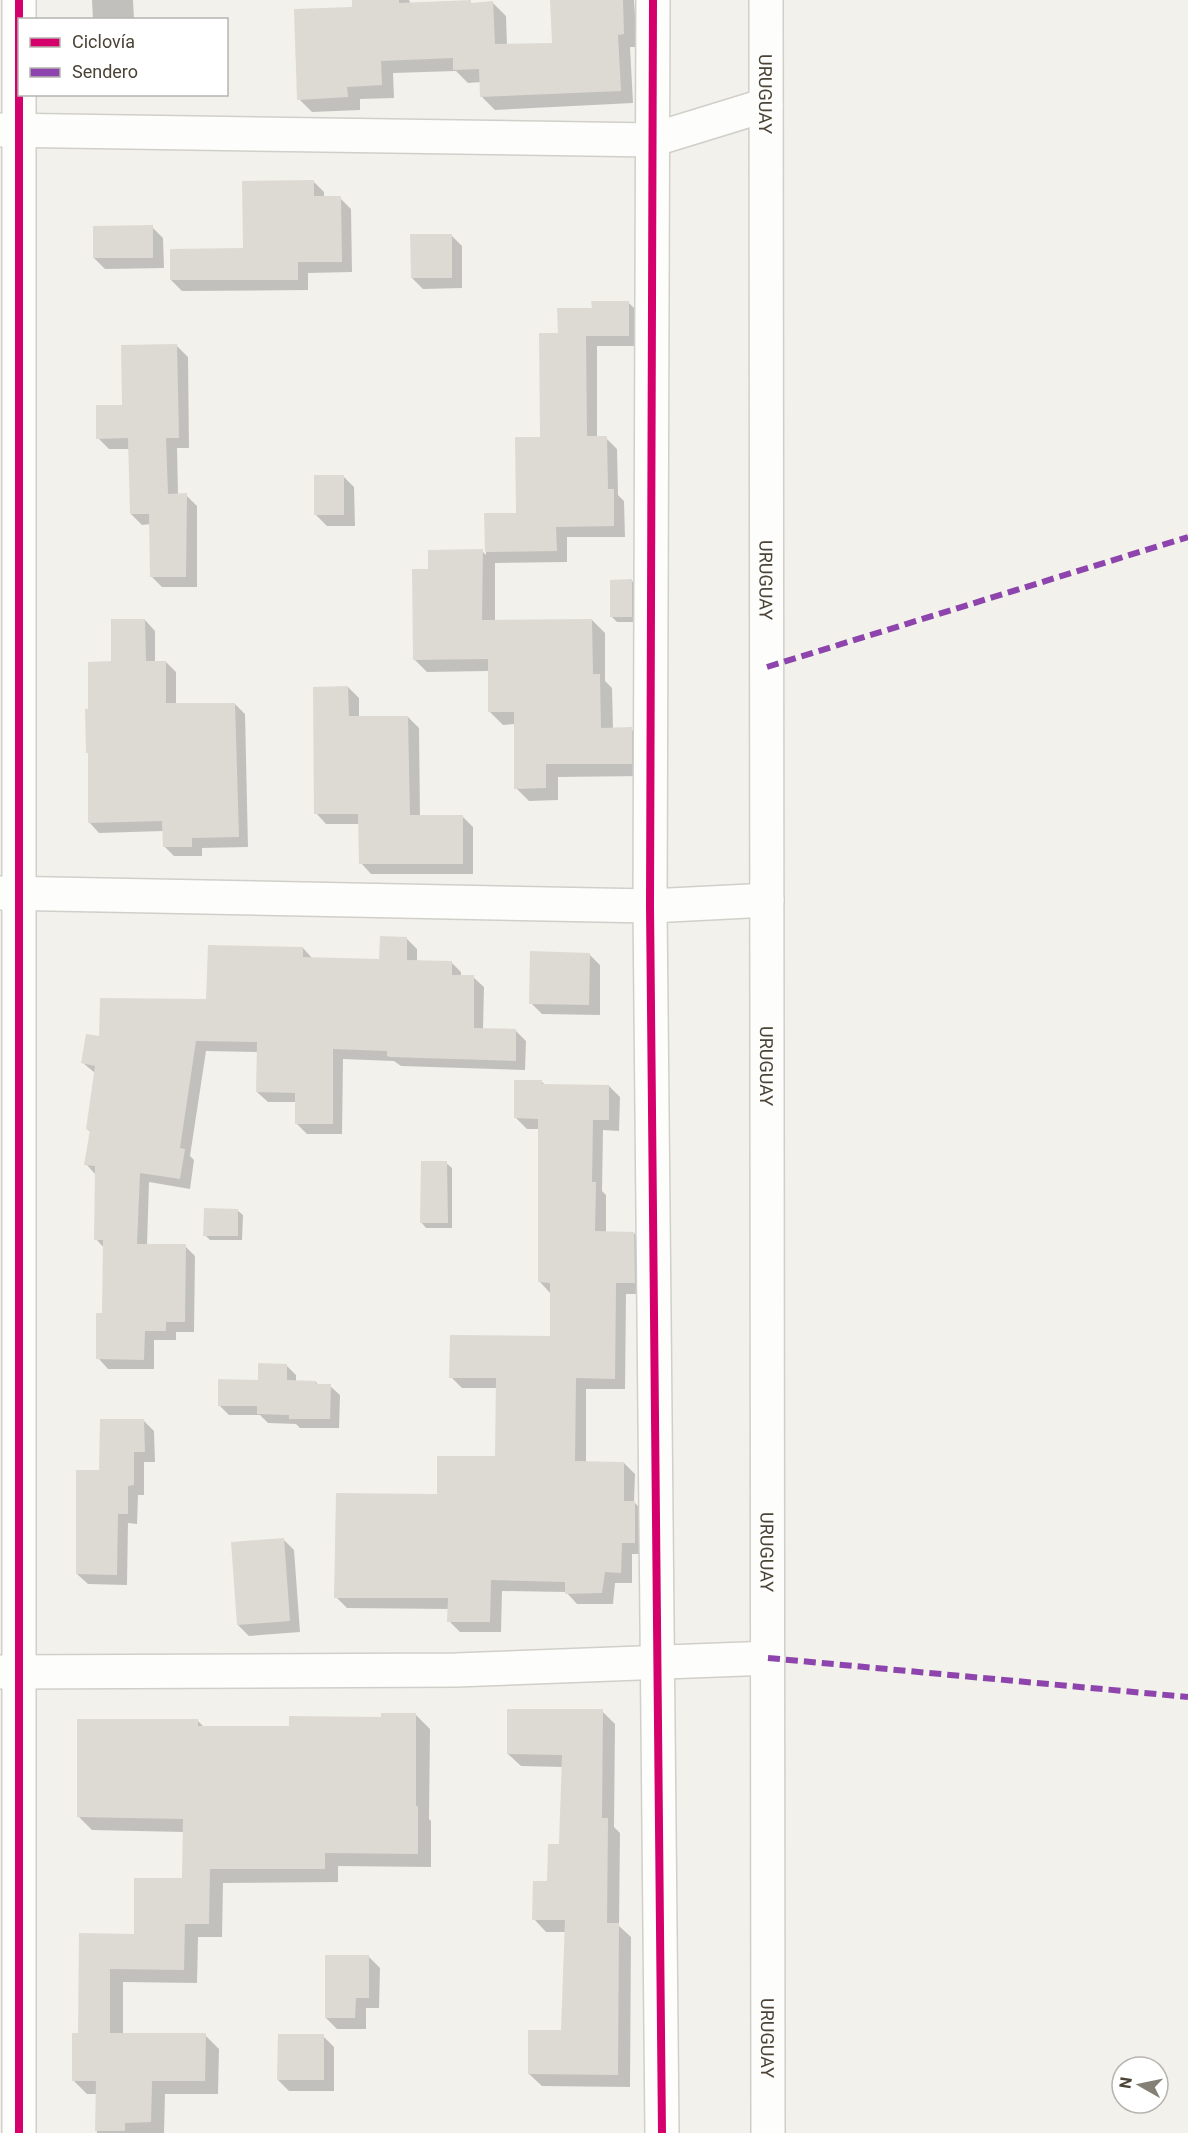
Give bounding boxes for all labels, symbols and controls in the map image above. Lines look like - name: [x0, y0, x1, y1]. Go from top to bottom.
- legend: [18, 18, 228, 96]
- text: Ciclovía: [72, 31, 135, 52]
- street label: URUGUAY: [756, 54, 777, 134]
- text: Sendero: [72, 61, 138, 82]
- street label: URUGUAY: [756, 540, 777, 620]
- street label: URUGUAY: [756, 1026, 778, 1106]
- street label: URUGUAY: [757, 1512, 778, 1592]
- street label: URUGUAY: [757, 1998, 778, 2078]
- north arrow: [1110, 2055, 1170, 2115]
- text: N: [1115, 2076, 1136, 2090]

